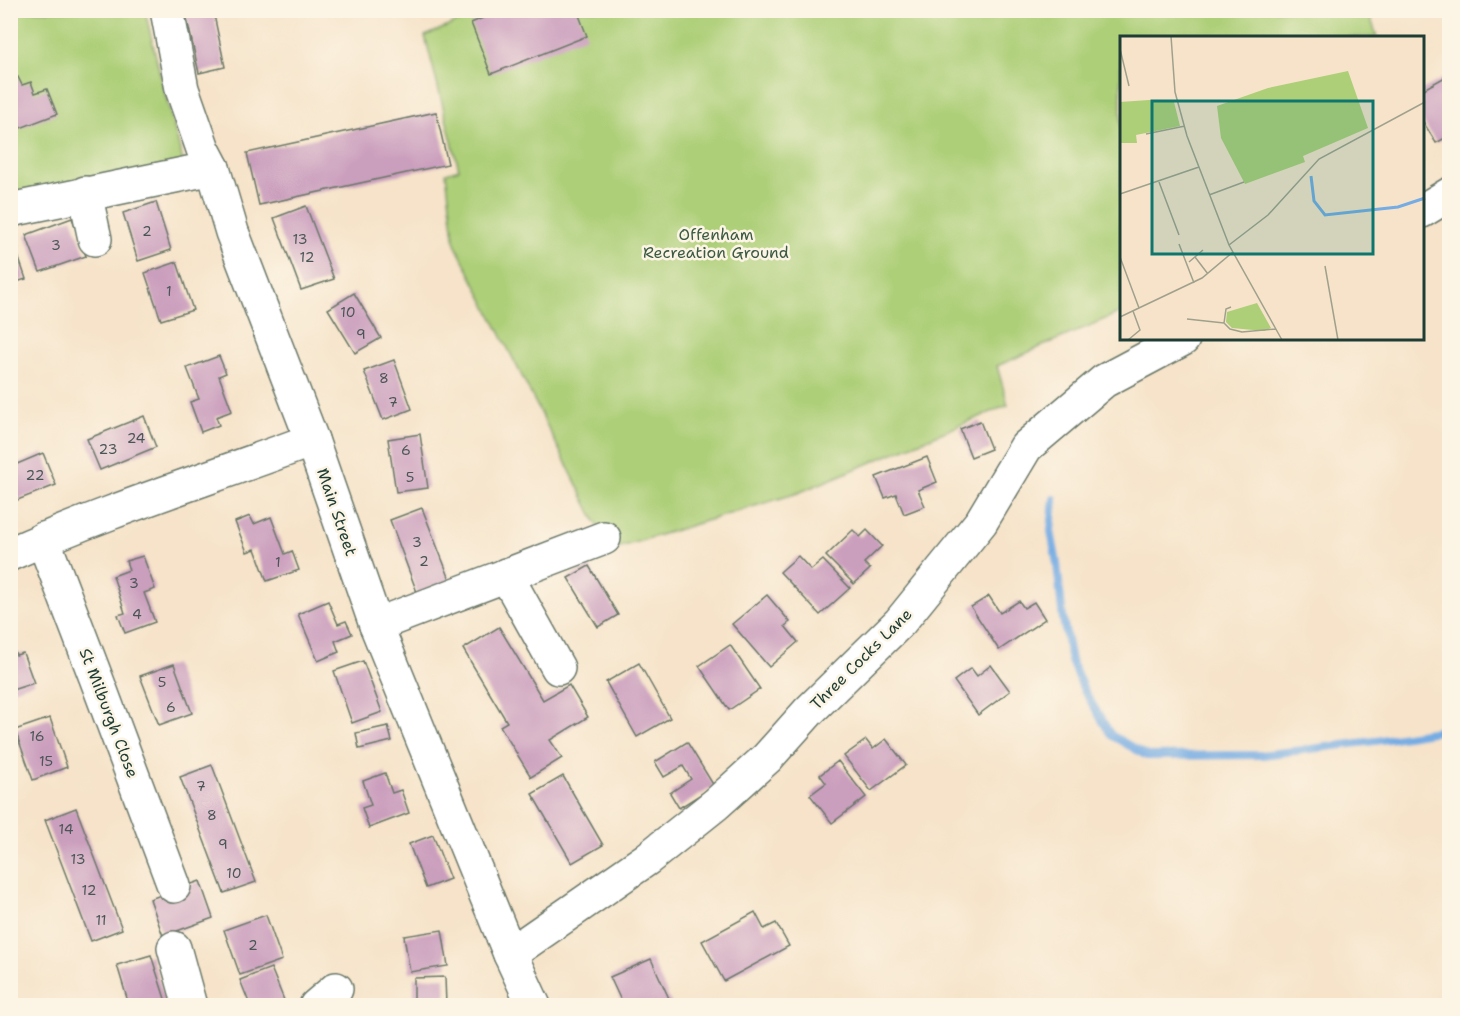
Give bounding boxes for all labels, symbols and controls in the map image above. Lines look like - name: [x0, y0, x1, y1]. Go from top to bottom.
- inset map: [1120, 36, 1424, 340]
- house number: 2: [142, 222, 152, 240]
- park label: Offenham Recreation Ground: [643, 224, 789, 263]
- house number: 13: [293, 230, 307, 248]
- house number: 3: [51, 236, 61, 254]
- house number: 12: [300, 248, 314, 266]
- house number: 1: [166, 282, 172, 300]
- house number: 10: [340, 303, 356, 321]
- house number: 9: [356, 325, 366, 343]
- house number: 8: [379, 369, 389, 387]
- house number: 7: [388, 393, 398, 411]
- house number: 24: [127, 429, 146, 447]
- house number: 23: [99, 440, 117, 458]
- house number: 6: [401, 441, 411, 459]
- street label: Main Street: [312, 465, 362, 559]
- house number: 22: [26, 466, 44, 484]
- house number: 5: [406, 468, 414, 486]
- house number: 3: [412, 533, 422, 551]
- house number: 2: [419, 552, 429, 570]
- house number: 1: [275, 553, 281, 571]
- house number: 3: [129, 574, 139, 592]
- street label: Three Cocks Lane: [806, 604, 916, 714]
- house number: 4: [132, 605, 142, 623]
- street label: St Milburgh Close: [75, 645, 143, 781]
- house number: 5: [158, 673, 166, 691]
- house number: 6: [166, 698, 176, 716]
- house number: 16: [29, 727, 45, 745]
- house number: 15: [39, 752, 53, 770]
- house number: 7: [196, 777, 206, 795]
- house number: 8: [207, 806, 217, 824]
- house number: 14: [58, 820, 74, 838]
- house number: 9: [218, 835, 228, 853]
- house number: 13: [71, 850, 85, 868]
- house number: 10: [226, 864, 242, 882]
- house number: 12: [82, 881, 96, 899]
- house number: 11: [95, 911, 107, 929]
- house number: 2: [248, 936, 258, 954]

